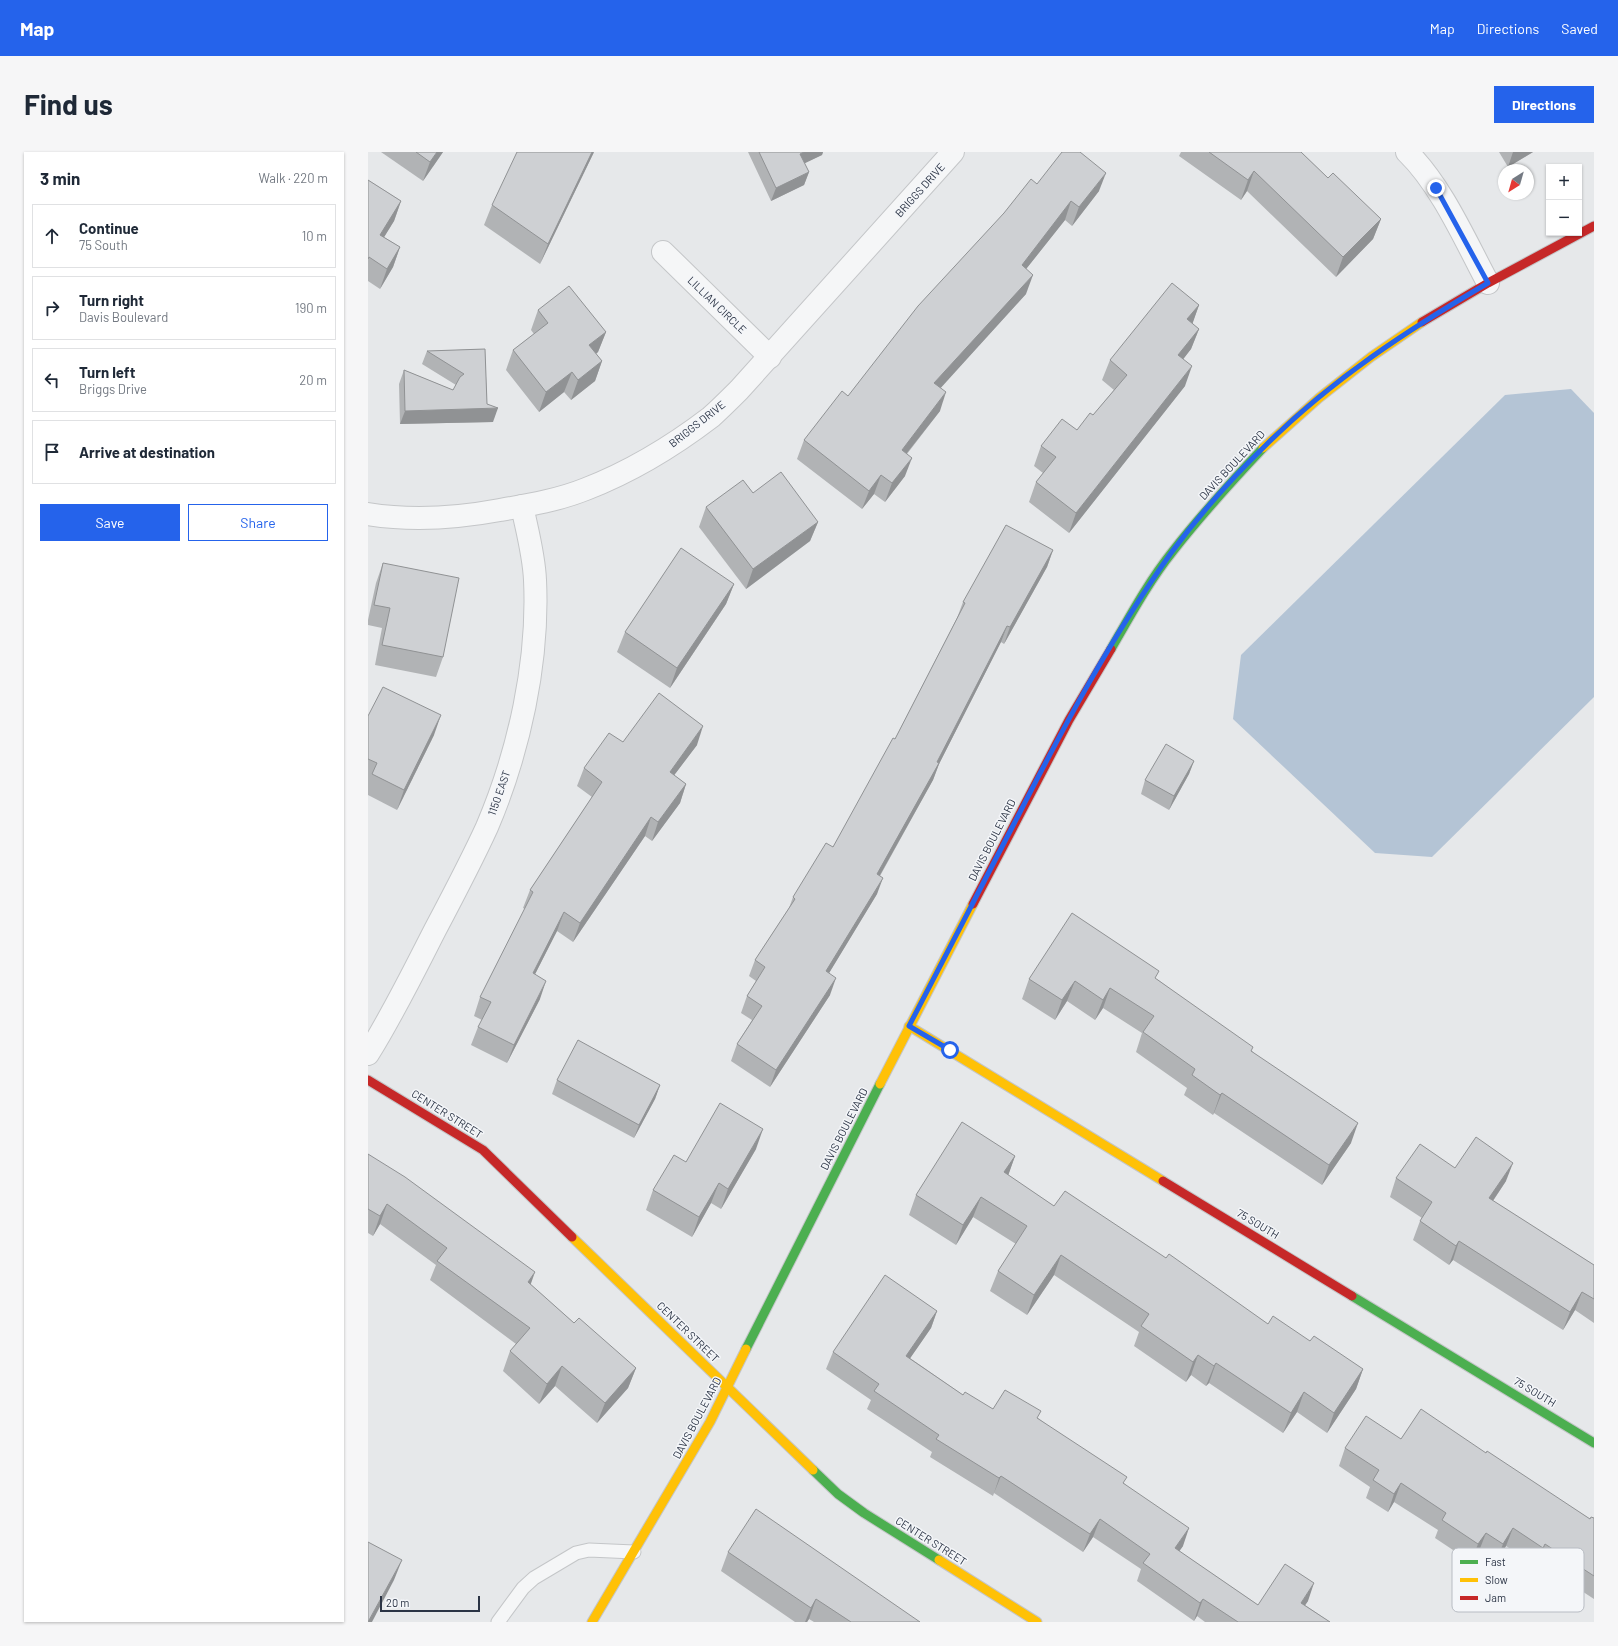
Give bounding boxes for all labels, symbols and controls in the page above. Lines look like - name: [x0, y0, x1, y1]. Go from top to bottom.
- text: Map: [20, 17, 54, 40]
- text: Map: [1430, 20, 1455, 37]
- text: Directions: [1477, 20, 1539, 37]
- text: Saved: [1561, 20, 1598, 37]
- button: Directions: [1494, 86, 1594, 123]
- text: Find us: [24, 87, 113, 121]
- street label: BRIGGS DRIVE: [892, 160, 947, 219]
- north arrow: [1498, 164, 1534, 200]
- map controls: [1546, 164, 1582, 236]
- button: +: [1546, 164, 1582, 200]
- text: 3 min: [40, 168, 80, 188]
- text: Walk · 220 m: [258, 170, 328, 186]
- route end: [1427, 179, 1445, 197]
- button: −: [1546, 200, 1582, 236]
- text: Continue: [79, 219, 139, 237]
- icon: ahead: [41, 225, 63, 247]
- text: 10 m: [302, 228, 327, 244]
- text: 75 South: [79, 237, 128, 253]
- street label: LILLIAN CIRCLE: [685, 273, 750, 336]
- text: Turn right: [79, 291, 144, 309]
- icon: right: [41, 297, 63, 319]
- text: 190 m: [295, 300, 327, 316]
- text: Davis Boulevard: [79, 309, 168, 325]
- text: Turn left: [79, 363, 135, 381]
- icon: left: [41, 369, 63, 391]
- text: 20 m: [299, 372, 327, 388]
- text: Briggs Drive: [79, 381, 147, 397]
- street label: BRIGGS DRIVE: [666, 397, 728, 450]
- street label: DAVIS BOULEVARD: [1196, 427, 1267, 502]
- icon: arrive: [41, 441, 63, 463]
- text: Arrive at destination: [79, 443, 215, 461]
- button: Save: [40, 504, 180, 541]
- button: Share: [188, 504, 328, 541]
- street label: 1150 EAST: [485, 768, 512, 817]
- street label: DAVIS BOULEVARD: [965, 796, 1018, 883]
- route start: [941, 1041, 959, 1059]
- street label: DAVIS BOULEVARD: [817, 1085, 870, 1172]
- street label: CENTER STREET: [409, 1087, 485, 1141]
- street label: 75 SOUTH: [1235, 1206, 1282, 1241]
- street label: CENTER STREET: [655, 1299, 722, 1365]
- street label: 75 SOUTH: [1512, 1374, 1559, 1409]
- street label: DAVIS BOULEVARD: [670, 1375, 724, 1461]
- street label: CENTER STREET: [893, 1514, 969, 1568]
- legend: [1452, 1548, 1584, 1612]
- text: Fast: [1485, 1555, 1506, 1568]
- text: Slow: [1485, 1573, 1508, 1586]
- text: Jam: [1485, 1591, 1506, 1604]
- scale bar: [380, 1594, 480, 1613]
- text: 20 m: [386, 1596, 409, 1609]

